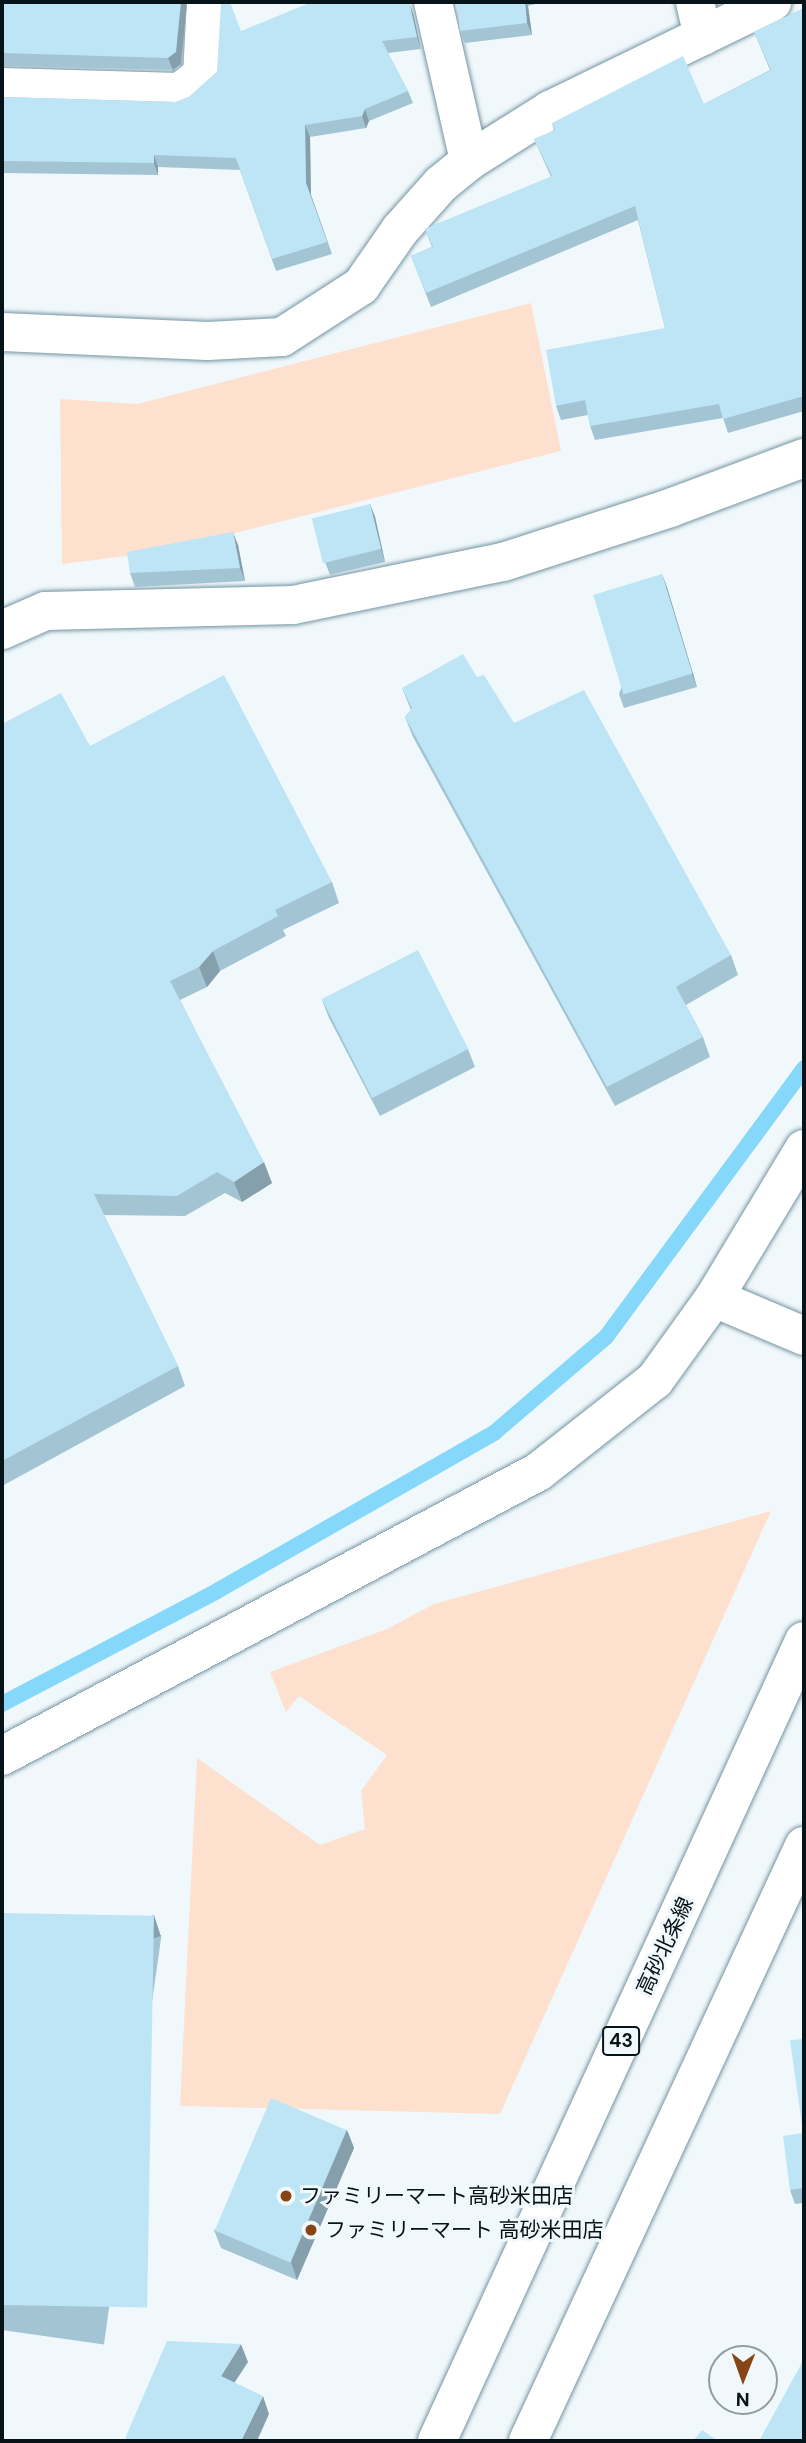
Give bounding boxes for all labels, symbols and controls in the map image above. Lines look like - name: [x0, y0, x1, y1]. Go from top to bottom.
- street label: 高砂北条線: [631, 1893, 699, 1999]
- road number: 43: [602, 2025, 640, 2056]
- place label: ファミリーマート高砂米田店: [300, 2183, 573, 2209]
- marker: ファミリーマート高砂米田店: [278, 2188, 294, 2204]
- place label: ファミリーマート 高砂米田店: [325, 2217, 604, 2243]
- marker: ファミリーマート 高砂米田店: [303, 2222, 319, 2238]
- north arrow: [708, 2345, 778, 2415]
- text: N: [736, 2387, 750, 2412]

